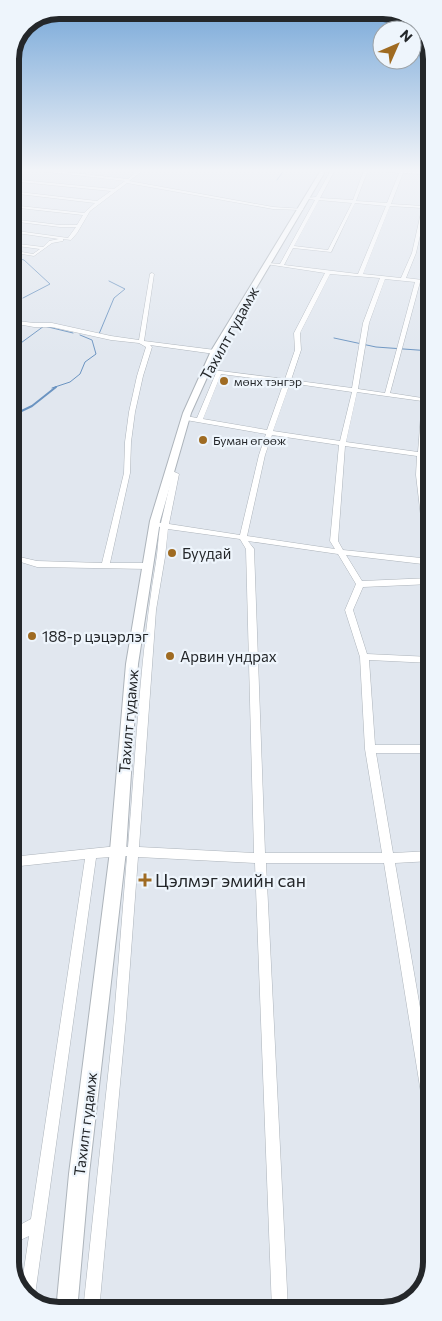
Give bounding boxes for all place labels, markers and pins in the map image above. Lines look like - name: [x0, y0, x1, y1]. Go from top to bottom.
- place label: мөнх тэнгэр: [234, 374, 302, 388]
- marker: мөнх тэнгэр: [218, 375, 230, 387]
- place label: Буман өгөөж: [213, 433, 287, 447]
- marker: Буман өгөөж: [197, 434, 209, 446]
- place label: Буудай: [182, 544, 231, 562]
- marker: Буудай: [166, 547, 178, 559]
- place label: 188-р цэцэрлэг: [42, 627, 149, 645]
- marker: 188-р цэцэрлэг: [26, 630, 38, 642]
- place label: Арвин ундрах: [180, 647, 277, 665]
- marker: Арвин ундрах: [164, 650, 176, 662]
- place label: Цэлмэг эмийн сан: [155, 869, 306, 891]
- marker: Цэлмэг эмийн сан: [139, 874, 151, 886]

